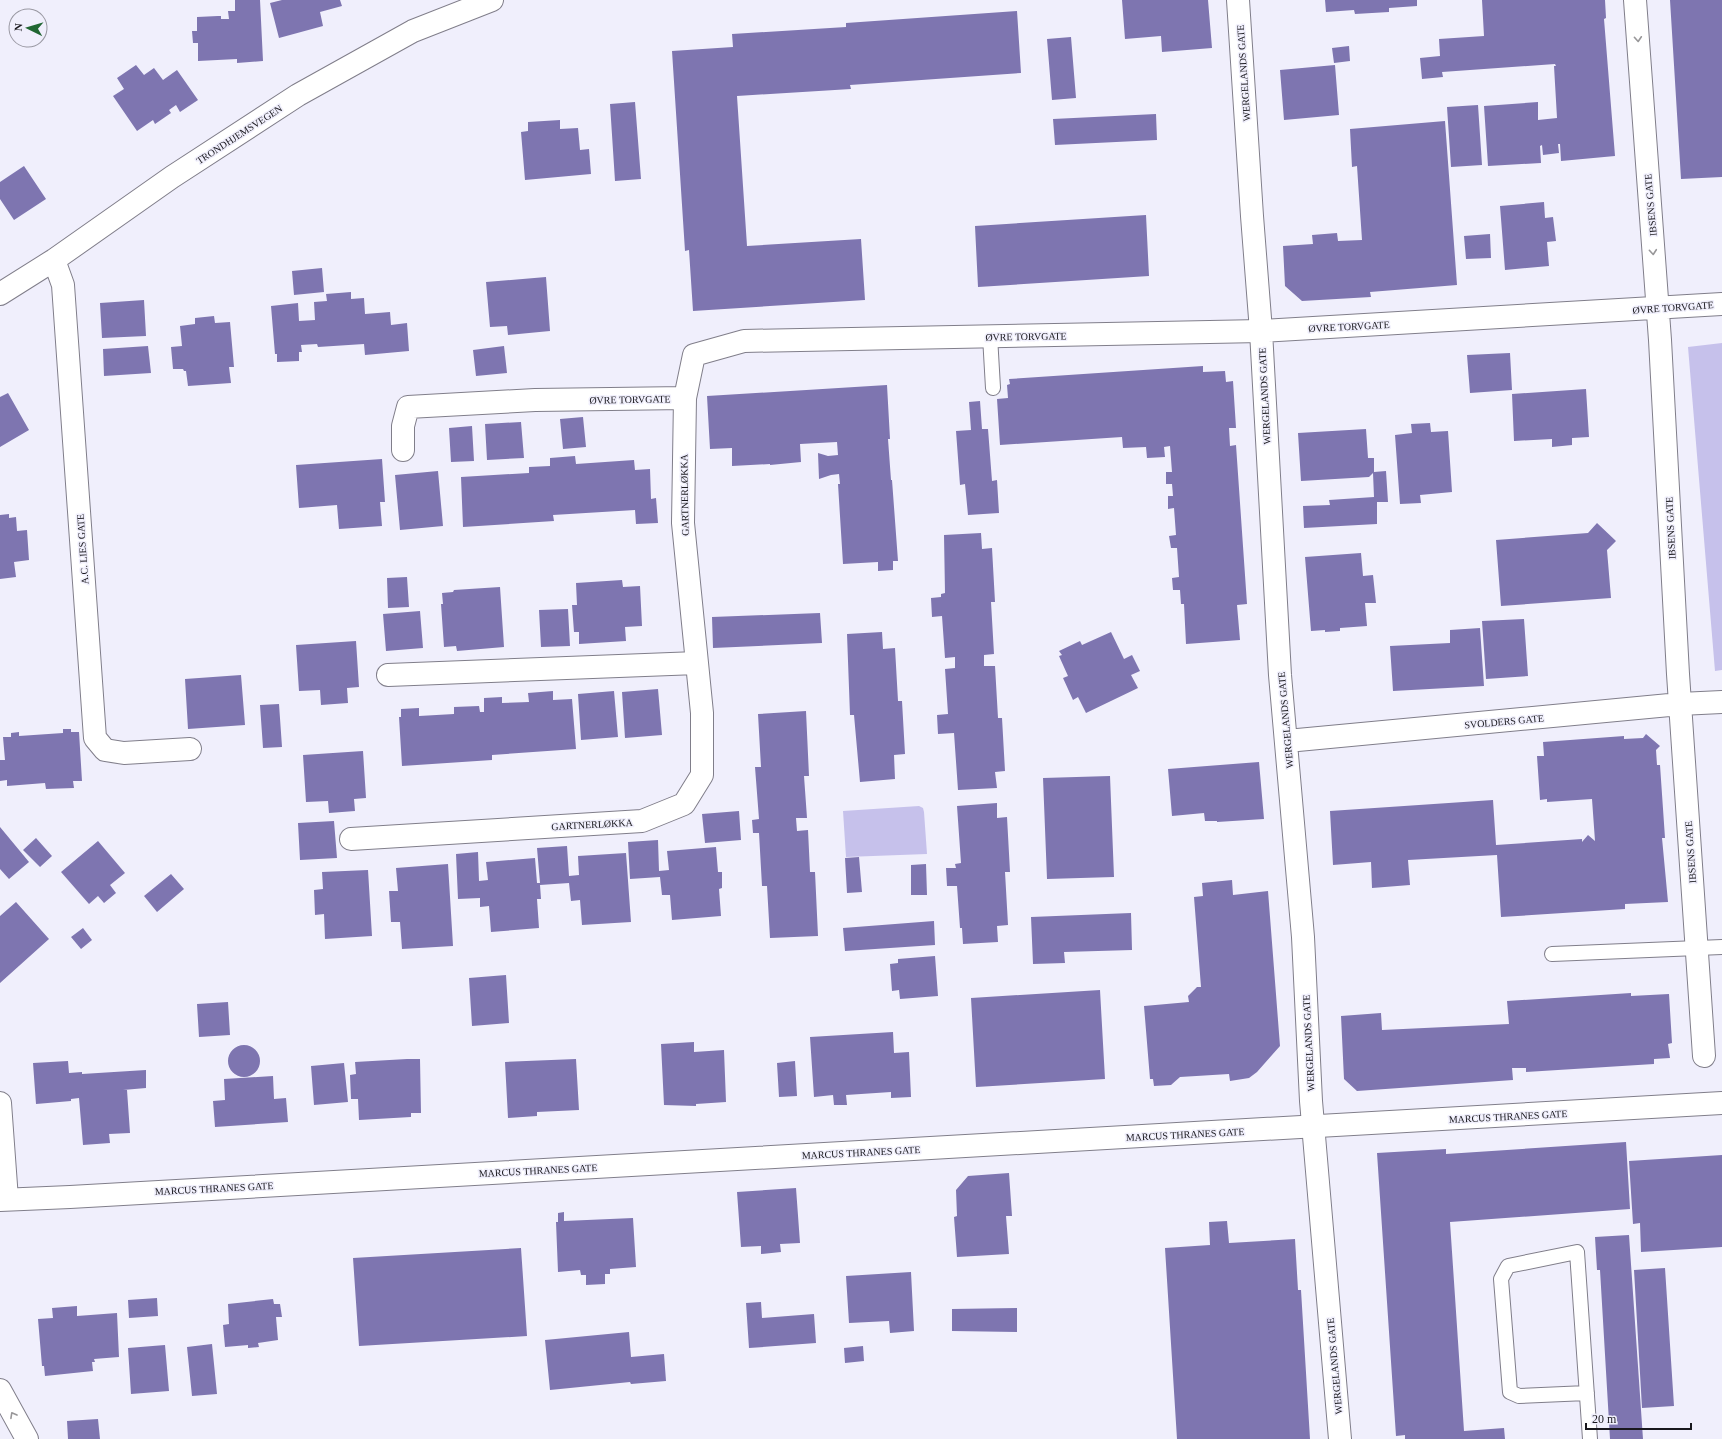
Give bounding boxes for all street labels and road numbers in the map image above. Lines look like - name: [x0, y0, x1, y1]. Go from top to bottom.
- street label: WERGELANDS GATE: [1235, 24, 1252, 122]
- street label: TRONDHJEMSVEGEN: [194, 103, 284, 166]
- street label: IBSENS GATE: [1642, 173, 1659, 237]
- street label: ØVRE TORVGATE: [1632, 299, 1714, 316]
- street label: ØVRE TORVGATE: [1308, 319, 1390, 334]
- street label: ØVRE TORVGATE: [985, 330, 1067, 343]
- street label: WERGELANDS GATE: [1256, 347, 1273, 445]
- street label: ØVRE TORVGATE: [589, 393, 671, 406]
- street label: GARTNERLØKKA: [678, 453, 691, 536]
- street label: IBSENS GATE: [1663, 496, 1678, 559]
- street label: A.C. LIES GATE: [75, 513, 90, 585]
- street label: WERGELANDS GATE: [1276, 671, 1295, 769]
- street label: SVOLDERS GATE: [1464, 713, 1544, 730]
- street label: GARTNERLØKKA: [551, 817, 634, 832]
- street label: IBSENS GATE: [1683, 820, 1698, 884]
- street label: WERGELANDS GATE: [1300, 994, 1317, 1092]
- street label: MARCUS THRANES GATE: [1448, 1108, 1568, 1125]
- street label: MARCUS THRANES GATE: [1125, 1126, 1245, 1143]
- street label: MARCUS THRANES GATE: [801, 1144, 921, 1161]
- street label: MARCUS THRANES GATE: [478, 1162, 598, 1179]
- street label: MARCUS THRANES GATE: [154, 1180, 274, 1197]
- street label: WERGELANDS GATE: [1325, 1317, 1344, 1415]

